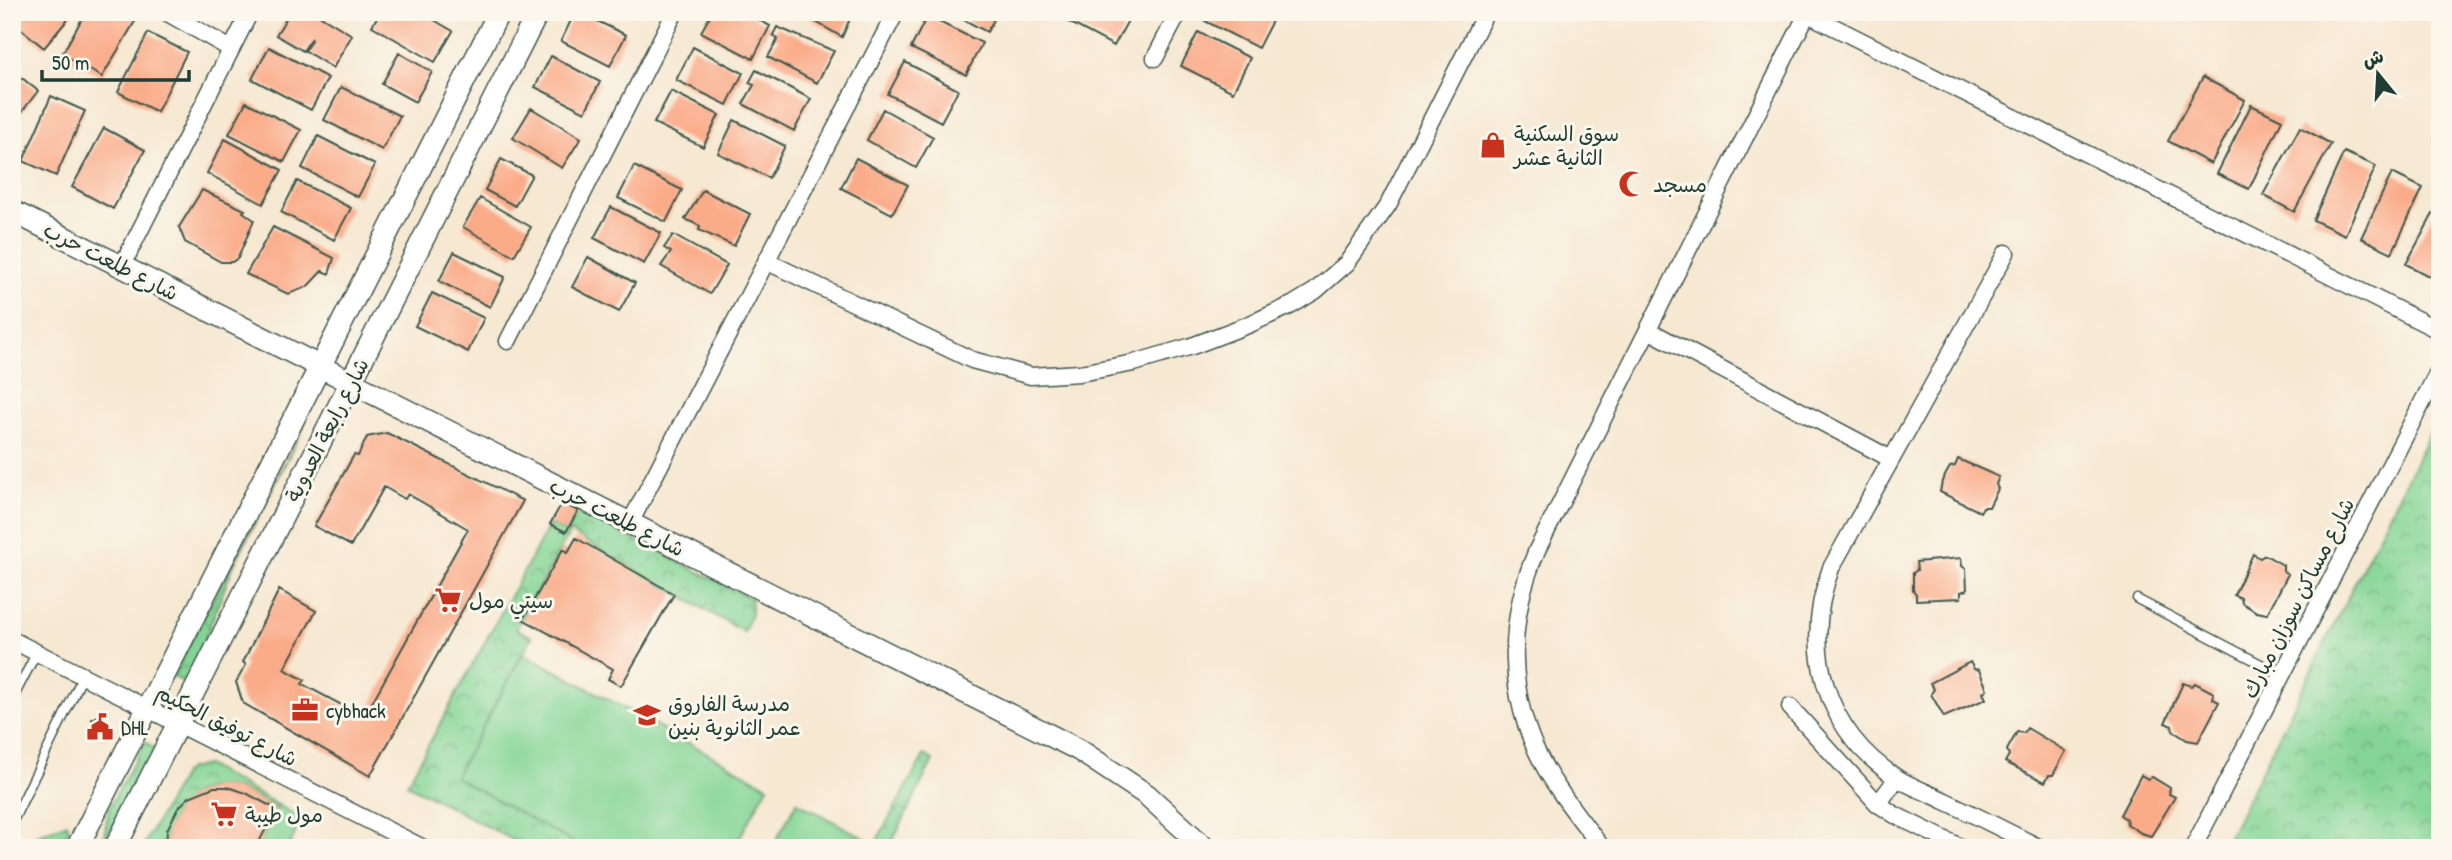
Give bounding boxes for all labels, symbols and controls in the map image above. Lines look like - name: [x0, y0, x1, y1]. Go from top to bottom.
- scale bar: [42, 38, 189, 82]
- north arrow: [2344, 38, 2414, 108]
- text: ش: [2359, 42, 2387, 73]
- text: 50 m: [52, 48, 89, 77]
- place label: سوق السكنية الثانية عشر: [1512, 119, 1619, 172]
- shop icon: سوق السكنية الثانية عشر: [1478, 130, 1508, 160]
- mosque icon: مسجد: [1617, 169, 1647, 199]
- place label: مسجد: [1653, 170, 1707, 199]
- street label: شارع طلعت حرب: [38, 215, 183, 308]
- street label: شارع رابعة العدوية: [278, 353, 377, 507]
- street label: شارع طلعت حرب: [544, 471, 689, 564]
- street label: شارع مساكن سوزان مبارك: [2235, 493, 2362, 704]
- supermarket icon: سيتي مول: [433, 585, 463, 615]
- place label: سيتي مول: [469, 586, 553, 620]
- street label: شارع توفيق الحكيم: [151, 677, 303, 775]
- place label: مدرسة الفاروق عمر الثانوية بنين: [668, 689, 801, 742]
- office icon: cybhack: [290, 695, 320, 725]
- place label: cybhack: [326, 696, 386, 725]
- school or university icon: مدرسة الفاروق عمر الثانوية بنين: [632, 700, 662, 730]
- public building icon: DHL: [85, 712, 115, 742]
- place label: DHL: [121, 713, 149, 742]
- supermarket icon: مول طيبة: [209, 799, 239, 829]
- place label: مول طيبة: [245, 800, 323, 829]

